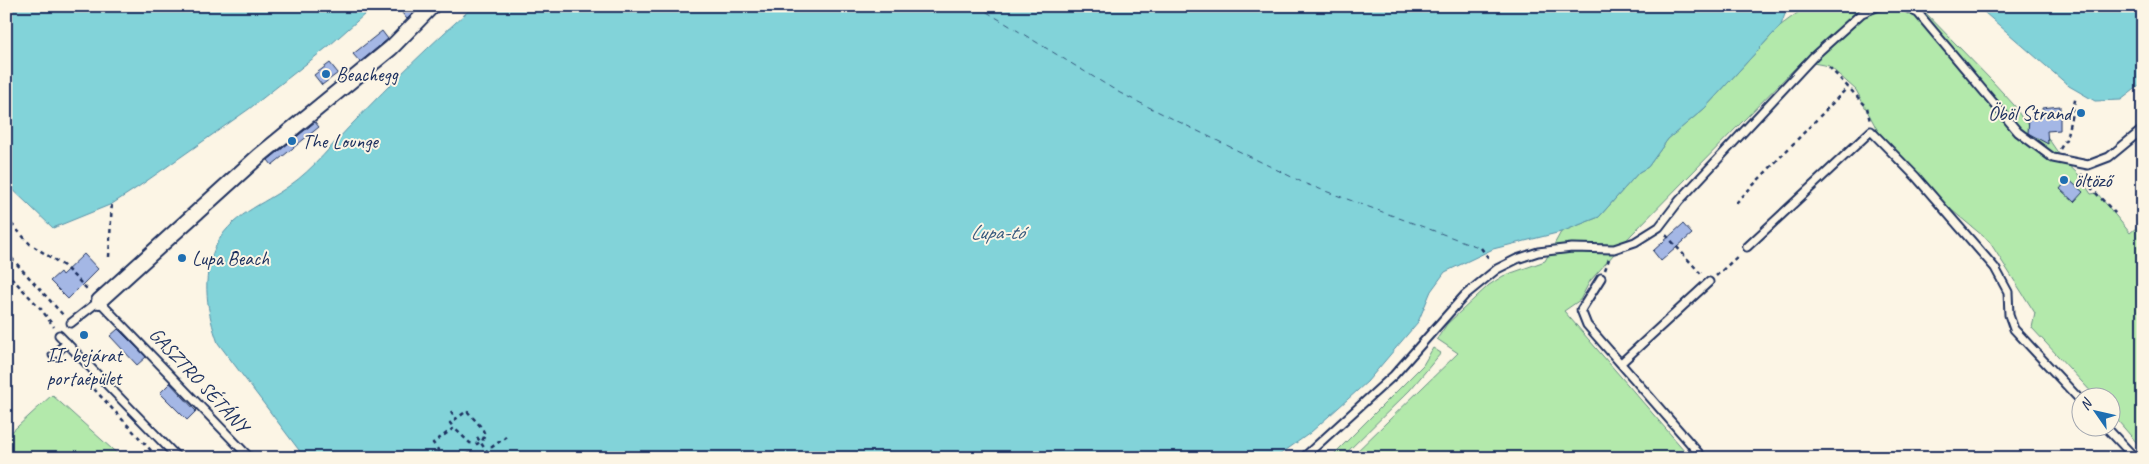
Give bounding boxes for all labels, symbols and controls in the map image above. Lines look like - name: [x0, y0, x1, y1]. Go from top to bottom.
- place label: Beachegg: [336, 62, 399, 87]
- marker: Beachegg: [320, 68, 332, 80]
- place label: Öböl Strand: [1988, 101, 2074, 126]
- marker: Öböl Strand: [2075, 107, 2087, 119]
- place label: The Lounge: [302, 129, 379, 154]
- marker: The Lounge: [286, 135, 298, 147]
- place label: öltöző: [2074, 168, 2114, 193]
- marker: öltöző: [2058, 174, 2070, 186]
- water label: Lupa-tó: [970, 219, 1029, 245]
- place label: Lupa Beach: [192, 246, 270, 271]
- marker: Lupa Beach: [176, 252, 188, 264]
- street label: GASZTRO SÉTÁNY: [144, 322, 256, 440]
- marker: II. bejárat portaépület: [78, 329, 90, 341]
- place label: II. bejárat portaépület: [46, 343, 124, 391]
- north arrow: [2072, 386, 2122, 436]
- text: N: [2076, 395, 2096, 413]

